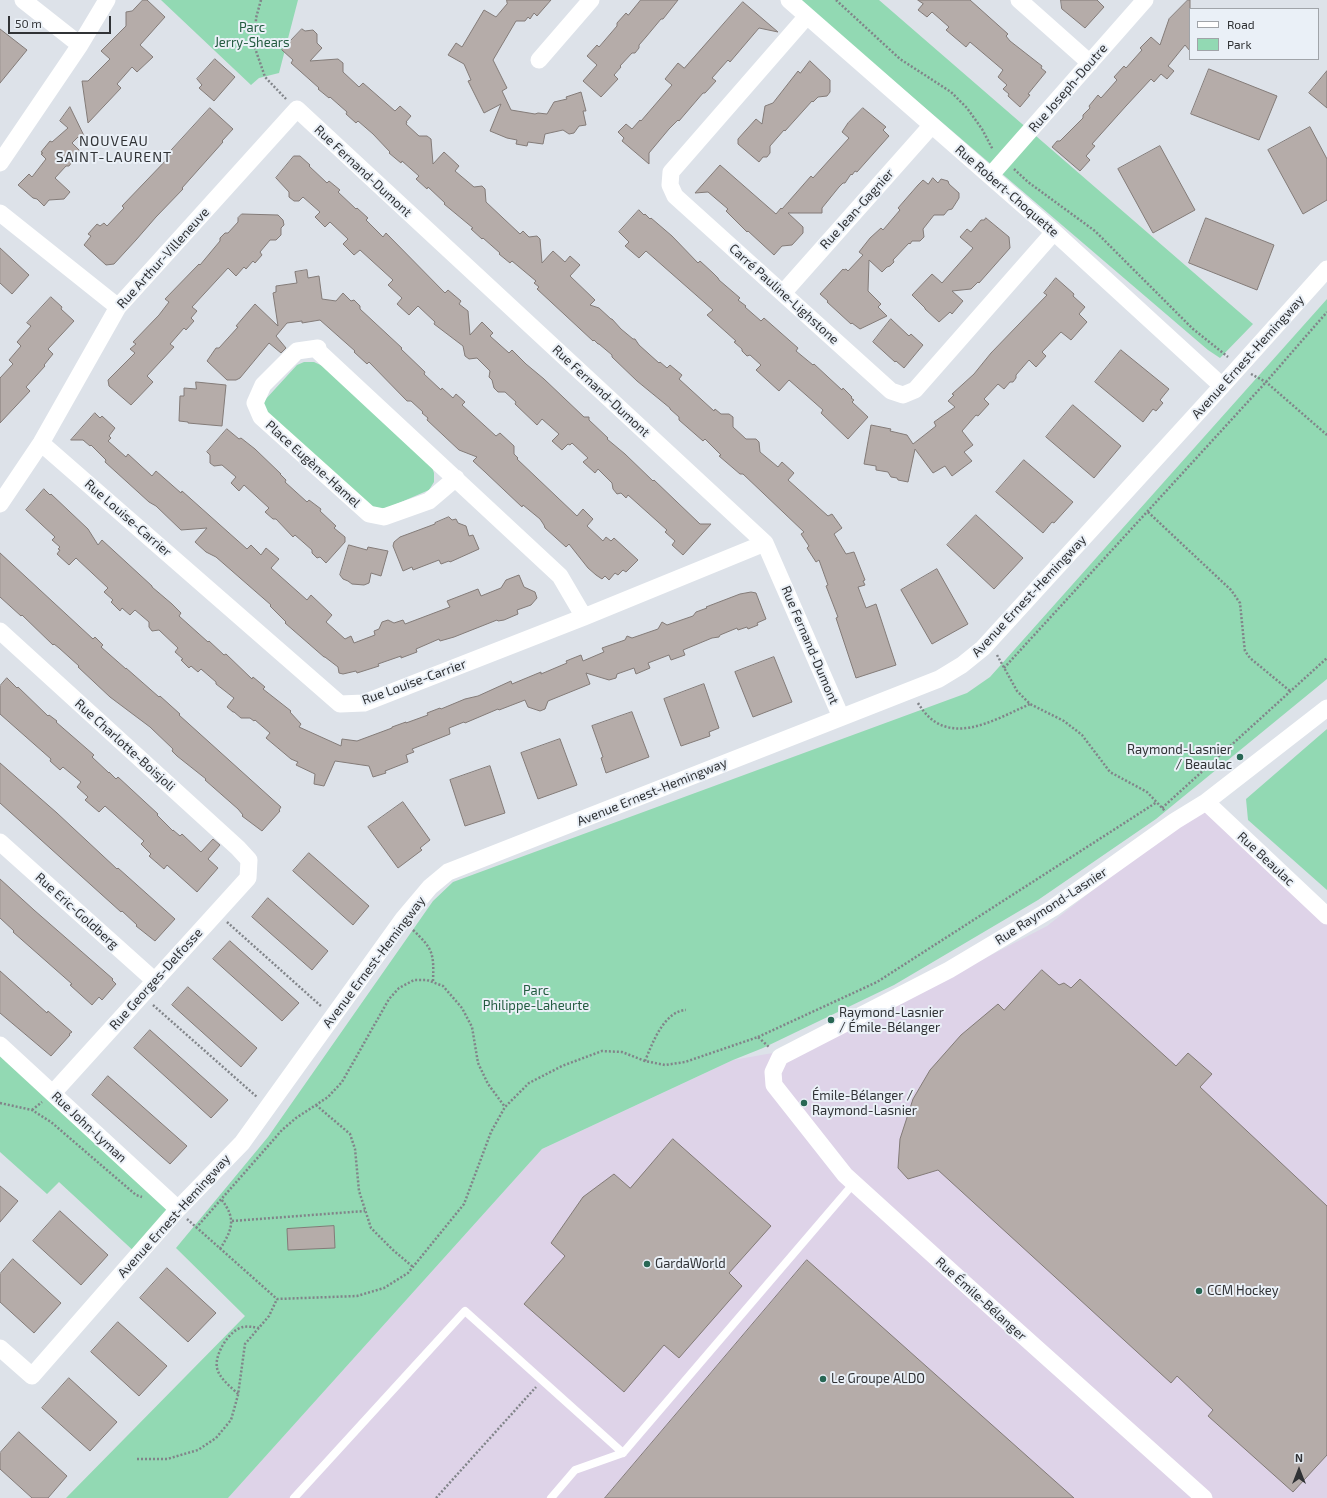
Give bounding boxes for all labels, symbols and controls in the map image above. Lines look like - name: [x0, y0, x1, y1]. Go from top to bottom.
- scale bar: [10, 8, 113, 34]
- legend: [1189, 8, 1319, 60]
- text: 50 m: [15, 16, 42, 30]
- text: Road: [1227, 17, 1255, 31]
- park label: Parc Jerry-Shears: [214, 20, 290, 51]
- text: Park: [1227, 37, 1252, 51]
- street label: Rue Joseph-Doutre: [1025, 41, 1111, 135]
- street label: Rue Fernand-Dumont: [311, 122, 415, 220]
- district label: NOUVEAU SAINT-LAURENT: [56, 133, 172, 166]
- street label: Rue Robert-Choquette: [952, 142, 1062, 240]
- street label: Rue Jean-Gagnier: [817, 166, 897, 252]
- street label: Rue Arthur-Villeneuve: [114, 204, 212, 312]
- street label: Carré Pauline-Lighstone: [726, 241, 842, 347]
- street label: Avenue Ernest-Hemingway: [1188, 292, 1308, 422]
- street label: Rue Fernand-Dumont: [549, 342, 653, 440]
- street label: Place Eugène-Hamel: [262, 417, 364, 511]
- street label: Rue Louise-Carrier: [81, 476, 175, 560]
- street label: Avenue Ernest-Hemingway: [969, 532, 1089, 660]
- street label: Rue Fernand-Dumont: [778, 583, 842, 707]
- street label: Rue Louise-Carrier: [360, 656, 468, 708]
- street label: Rue Charlotte-Boisjoli: [72, 696, 178, 794]
- place label: Raymond-Lasnier / Beaulac: [1127, 742, 1232, 773]
- marker: Raymond-Lasnier / Beaulac: [1235, 752, 1245, 762]
- street label: Avenue Ernest-Hemingway: [575, 755, 729, 829]
- street label: Rue Beaulac: [1234, 829, 1298, 889]
- street label: Rue Raymond-Lasnier: [992, 864, 1110, 948]
- street label: Rue Eric-Goldberg: [32, 870, 122, 952]
- street label: Avenue Ernest-Hemingway: [319, 893, 429, 1031]
- street label: Rue Georges-Delfosse: [106, 925, 206, 1033]
- park label: Parc Philippe-Laheurte: [483, 983, 589, 1014]
- place label: Raymond-Lasnier / Émile-Bélanger: [839, 1005, 944, 1036]
- marker: Raymond-Lasnier / Émile-Bélanger: [826, 1015, 836, 1025]
- street label: Rue John-Lyman: [48, 1088, 130, 1166]
- place label: Émile-Bélanger / Raymond-Lasnier: [812, 1088, 917, 1119]
- marker: Émile-Bélanger / Raymond-Lasnier: [799, 1098, 809, 1108]
- street label: Avenue Ernest-Hemingway: [114, 1151, 234, 1281]
- street label: Rue Émile-Bélanger: [932, 1254, 1030, 1344]
- place label: GardaWorld: [655, 1256, 726, 1272]
- marker: GardaWorld: [642, 1259, 652, 1269]
- place label: CCM Hockey: [1207, 1283, 1279, 1299]
- marker: CCM Hockey: [1194, 1286, 1204, 1296]
- place label: Le Groupe ALDO: [831, 1371, 925, 1387]
- marker: Le Groupe ALDO: [818, 1374, 828, 1384]
- north arrow: [1279, 1450, 1319, 1490]
- text: N: [1295, 1451, 1303, 1464]

